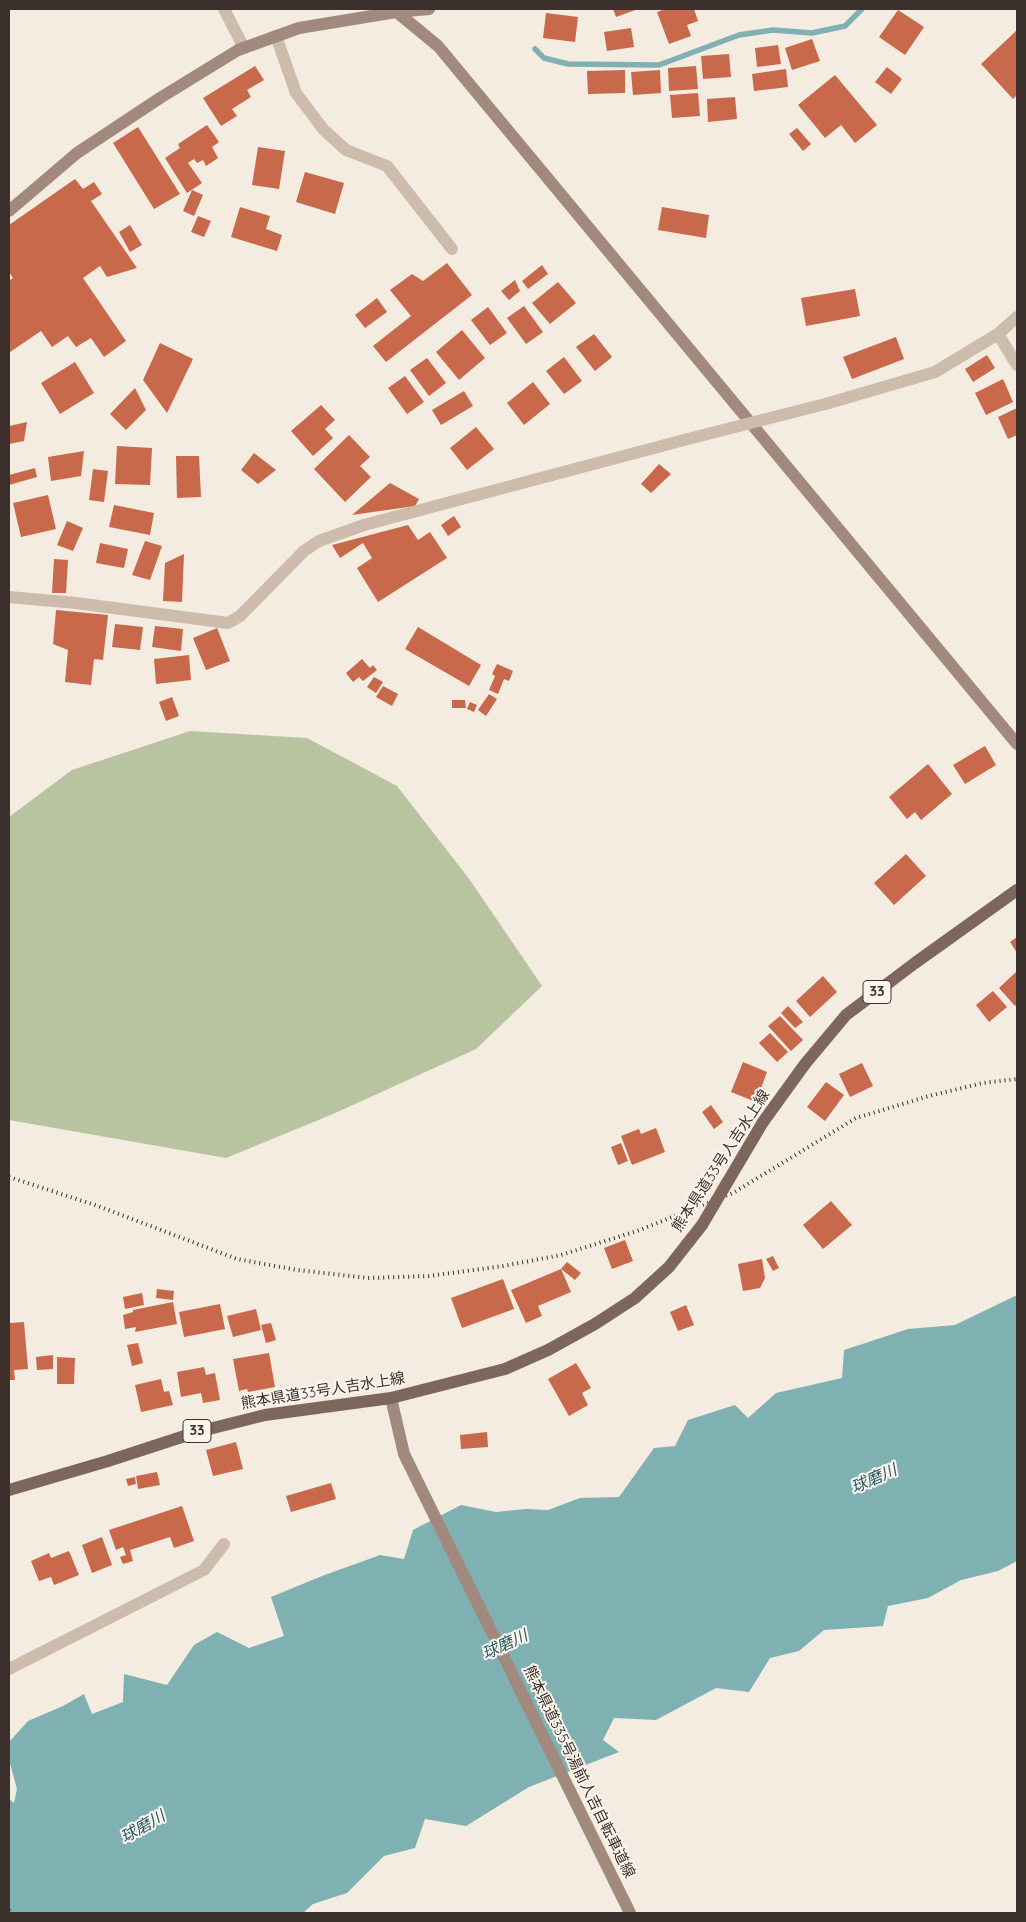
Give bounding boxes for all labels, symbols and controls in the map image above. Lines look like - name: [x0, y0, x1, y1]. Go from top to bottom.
- road number: 33: [863, 980, 891, 1004]
- street label: 熊本県道33号人吉水上線: [668, 1087, 774, 1235]
- street label: 熊本県道33号人吉水上線: [240, 1369, 406, 1413]
- road number: 33: [183, 1420, 211, 1442]
- water label: 球磨川: [848, 1460, 900, 1498]
- water label: 球磨川: [479, 1626, 531, 1664]
- street label: 熊本県道335号湯前人吉自転車道線: [520, 1663, 638, 1881]
- water label: 球磨川: [117, 1807, 169, 1847]

